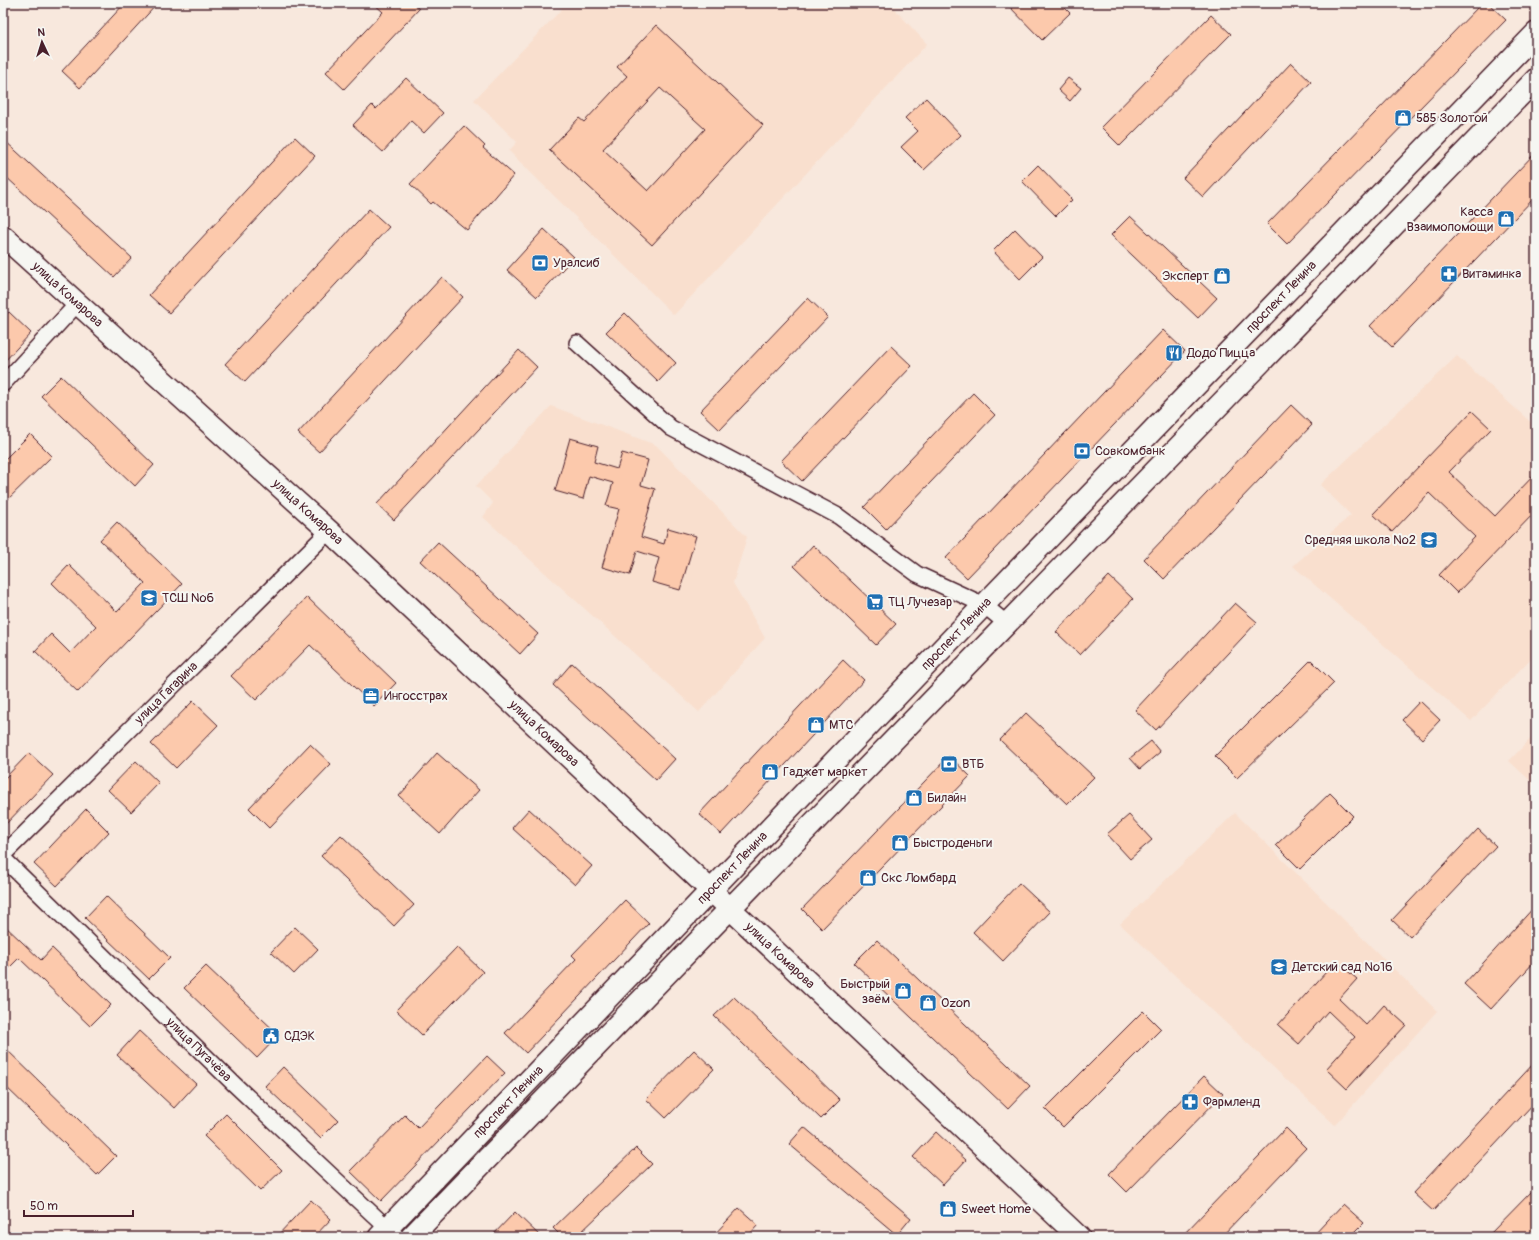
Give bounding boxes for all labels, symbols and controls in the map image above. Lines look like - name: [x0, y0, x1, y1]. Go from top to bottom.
- north arrow: [22, 22, 62, 62]
- text: N: [37, 26, 46, 39]
- shop icon: 585 Золотой: [1393, 108, 1413, 128]
- place label: 585 Золотой: [1416, 110, 1488, 126]
- place label: Касса Взаимопомощи: [1407, 204, 1493, 235]
- shop icon: Касса Взаимопомощи: [1496, 209, 1516, 229]
- bank icon: Уралсиб: [530, 253, 550, 273]
- place label: Уралсиб: [553, 255, 600, 271]
- street label: проспект Ленина: [1243, 257, 1320, 337]
- street label: улица Комарова: [28, 258, 106, 330]
- pharmacy icon: Витаминка: [1439, 264, 1459, 284]
- shop icon: Эксперт: [1212, 266, 1232, 286]
- place label: Витаминка: [1462, 266, 1521, 282]
- place label: Эксперт: [1162, 268, 1209, 284]
- restaurant icon: Додо Пицца: [1164, 343, 1184, 363]
- place label: Додо Пицца: [1186, 345, 1255, 361]
- bank icon: Совкомбанк: [1072, 441, 1092, 461]
- place label: Совкомбанк: [1095, 443, 1166, 459]
- street label: улица Комарова: [268, 475, 346, 548]
- school or university icon: Средняя школа №2: [1419, 530, 1439, 550]
- place label: Средняя школа №2: [1304, 532, 1416, 548]
- school or university icon: ТСШ №6: [139, 588, 159, 608]
- place label: ТСШ №6: [162, 590, 214, 606]
- supermarket icon: ТЦ Лучезар: [865, 592, 885, 612]
- place label: ТЦ Лучезар: [888, 594, 952, 610]
- street label: проспект Ленина: [918, 594, 995, 674]
- street label: улица Гагарина: [131, 658, 201, 728]
- office icon: Ингосстрах: [361, 686, 381, 706]
- place label: Ингосстрах: [384, 688, 448, 704]
- street label: улица Комарова: [505, 696, 582, 770]
- shop icon: МТС: [806, 715, 826, 735]
- place label: МТС: [829, 717, 854, 733]
- bank icon: ВТБ: [939, 754, 959, 774]
- place label: ВТБ: [962, 756, 985, 772]
- shop icon: Гаджет маркет: [760, 762, 780, 782]
- place label: Гаджет маркет: [783, 764, 868, 780]
- shop icon: Билайн: [904, 788, 924, 808]
- place label: Билайн: [927, 790, 966, 806]
- street label: проспект Ленина: [694, 828, 771, 908]
- shop icon: Быстроденьги: [890, 833, 910, 853]
- place label: Быстроденьги: [913, 835, 992, 851]
- shop icon: Скс Ломбард: [858, 868, 878, 888]
- place label: Скс Ломбард: [881, 870, 956, 886]
- street label: улица Комарова: [741, 918, 818, 992]
- school or university icon: Детский сад №16: [1269, 957, 1289, 977]
- place label: Детский сад №16: [1291, 959, 1393, 975]
- place label: Быстрый заём: [840, 976, 890, 1007]
- shop icon: Быстрый заём: [893, 981, 913, 1001]
- shop icon: Ozon: [918, 993, 938, 1013]
- place label: Ozon: [941, 995, 970, 1011]
- street label: улица Пугачёва: [162, 1013, 235, 1085]
- public building icon: СДЭК: [261, 1026, 281, 1046]
- place label: СДЭК: [284, 1028, 315, 1044]
- street label: проспект Ленина: [470, 1062, 547, 1142]
- pharmacy icon: Фармленд: [1180, 1092, 1200, 1112]
- place label: Фармленд: [1203, 1094, 1260, 1110]
- scale bar: [24, 1192, 133, 1218]
- text: 50 m: [30, 1199, 58, 1214]
- shop icon: Sweet Home: [938, 1199, 958, 1219]
- place label: Sweet Home: [961, 1201, 1032, 1217]

